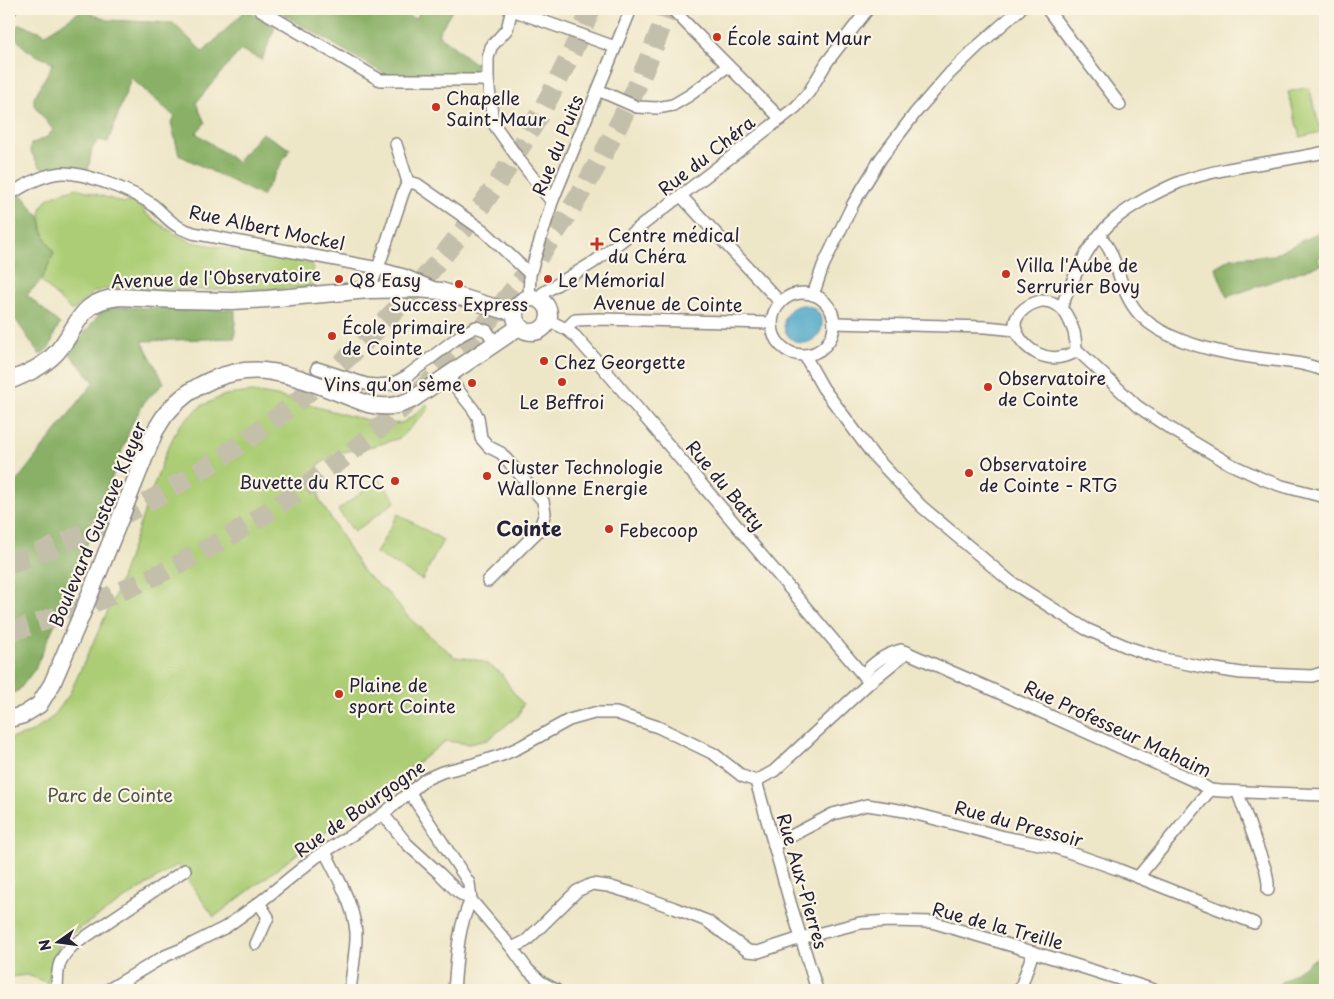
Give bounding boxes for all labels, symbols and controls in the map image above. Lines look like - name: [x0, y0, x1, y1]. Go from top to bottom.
- place label: École saint Maur: [727, 24, 872, 51]
- marker: École saint Maur: [711, 31, 723, 43]
- place label: Chapelle Saint-Maur: [446, 84, 547, 132]
- street label: Rue du Puits: [525, 90, 589, 200]
- marker: Chapelle Saint-Maur: [430, 101, 442, 113]
- street label: Rue du Chéra: [652, 108, 761, 202]
- street label: Rue Albert Mockel: [187, 197, 347, 257]
- place label: Centre médical du Chéra: [608, 221, 740, 269]
- marker: Centre médical du Chéra: [590, 237, 604, 251]
- place label: Villa l'Aube de Serrurier Bovy: [1016, 251, 1140, 299]
- street label: Avenue de l'Observatoire: [111, 260, 321, 294]
- place label: Q8 Easy: [349, 266, 421, 293]
- place label: Le Mémorial: [558, 266, 665, 293]
- marker: Villa l'Aube de Serrurier Bovy: [1000, 268, 1012, 280]
- marker: Q8 Easy: [333, 273, 345, 285]
- marker: Le Mémorial: [542, 273, 554, 285]
- marker: Success Express: [453, 278, 465, 290]
- street label: Avenue de Cointe: [593, 288, 743, 318]
- place label: Success Express: [390, 290, 528, 317]
- place label: École primaire de Cointe: [342, 313, 466, 361]
- marker: École primaire de Cointe: [326, 330, 338, 342]
- place label: Chez Georgette: [554, 348, 685, 375]
- marker: Chez Georgette: [538, 355, 550, 367]
- place label: Observatoire de Cointe: [998, 364, 1106, 412]
- place label: Vins qu'on sème: [324, 370, 462, 397]
- marker: Le Beffroi: [556, 376, 568, 388]
- marker: Vins qu'on sème: [466, 377, 478, 389]
- marker: Observatoire de Cointe: [982, 381, 994, 393]
- place label: Le Beffroi: [520, 388, 604, 415]
- street label: Boulevard Gustave Kleyer: [41, 416, 153, 631]
- street label: Rue du Batty: [680, 434, 772, 536]
- place label: Observatoire de Cointe - RTG: [979, 450, 1117, 498]
- place label: Cluster Technologie Wallonne Energie: [497, 453, 663, 501]
- marker: Observatoire de Cointe - RTG: [963, 467, 975, 479]
- place label: Buvette du RTCC: [239, 468, 385, 495]
- marker: Cluster Technologie Wallonne Energie: [481, 470, 493, 482]
- marker: Buvette du RTCC: [389, 475, 401, 487]
- district label: Cointe: [496, 513, 562, 543]
- place label: Febecoop: [619, 516, 698, 543]
- marker: Febecoop: [603, 523, 615, 535]
- place label: Plaine de sport Cointe: [349, 671, 456, 719]
- street label: Rue Professeur Mahaim: [1020, 673, 1216, 783]
- marker: Plaine de sport Cointe: [333, 688, 345, 700]
- street label: Rue de Bourgogne: [288, 753, 430, 863]
- park label: Parc de Cointe: [47, 781, 173, 808]
- street label: Rue du Pressoir: [952, 793, 1087, 853]
- street label: Rue Aux-Pierres: [771, 810, 835, 952]
- street label: Rue de la Treille: [929, 894, 1067, 956]
- north arrow: [32, 916, 82, 966]
- text: N: [33, 937, 56, 953]

